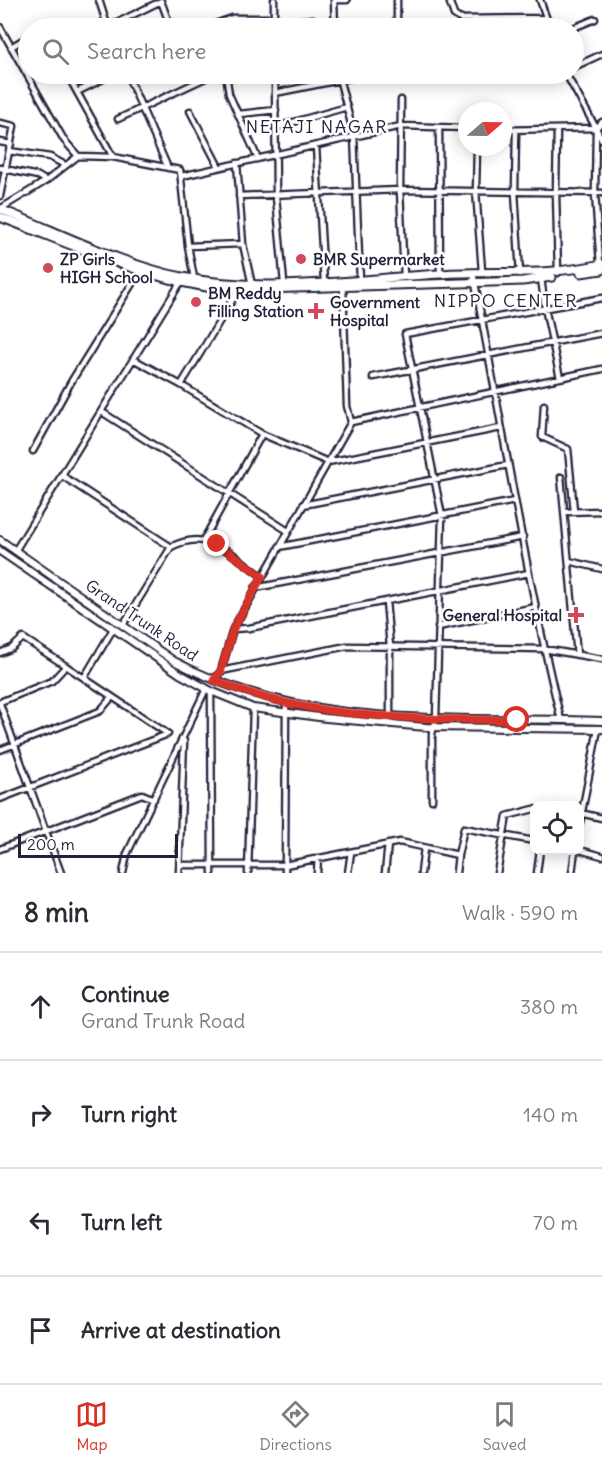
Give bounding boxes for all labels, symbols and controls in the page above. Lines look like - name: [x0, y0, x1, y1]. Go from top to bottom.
- search box: [18, 18, 584, 84]
- icon: search: [39, 35, 72, 68]
- text: Search here: [87, 37, 206, 65]
- north arrow: [458, 102, 512, 156]
- district label: NETAJI NAGAR: [246, 115, 388, 138]
- place label: ZP Girls HIGH School: [60, 249, 153, 287]
- place label: BMR Supermarket: [313, 249, 445, 270]
- marker: BMR Supermarket: [294, 252, 308, 266]
- marker: ZP Girls HIGH School: [41, 261, 55, 275]
- place label: BM Reddy Filling Station: [208, 283, 304, 322]
- district label: NIPPO CENTER: [434, 289, 578, 312]
- place label: Government Hospital: [330, 292, 420, 331]
- marker: BM Reddy Filling Station: [189, 295, 203, 309]
- marker: Government Hospital: [307, 302, 325, 320]
- route end: [203, 530, 229, 556]
- street label: Grand Trunk Road: [82, 575, 202, 665]
- place label: General Hospital: [442, 605, 562, 626]
- marker: General Hospital: [567, 606, 585, 624]
- route start: [503, 706, 529, 732]
- map controls: [530, 801, 584, 855]
- button: locate: [530, 801, 584, 855]
- scale bar: [18, 831, 178, 858]
- text: 200 m: [27, 834, 75, 854]
- text: 8 min: [24, 896, 89, 929]
- text: Walk · 590 m: [462, 900, 578, 925]
- text: Continue: [81, 980, 170, 1008]
- icon: ahead: [24, 990, 57, 1023]
- text: 380 m: [520, 994, 578, 1019]
- text: Grand Trunk Road: [81, 1008, 245, 1033]
- icon: right: [24, 1098, 57, 1131]
- text: Turn right: [81, 1100, 177, 1128]
- text: 140 m: [523, 1102, 578, 1127]
- icon: left: [24, 1206, 57, 1239]
- text: Turn left: [81, 1208, 162, 1236]
- text: 70 m: [533, 1210, 578, 1235]
- icon: arrive: [24, 1314, 57, 1347]
- text: Arrive at destination: [81, 1316, 281, 1344]
- tab: Map: [75, 1398, 108, 1454]
- tab: Directions: [259, 1398, 332, 1454]
- tab: Saved: [483, 1398, 527, 1454]

